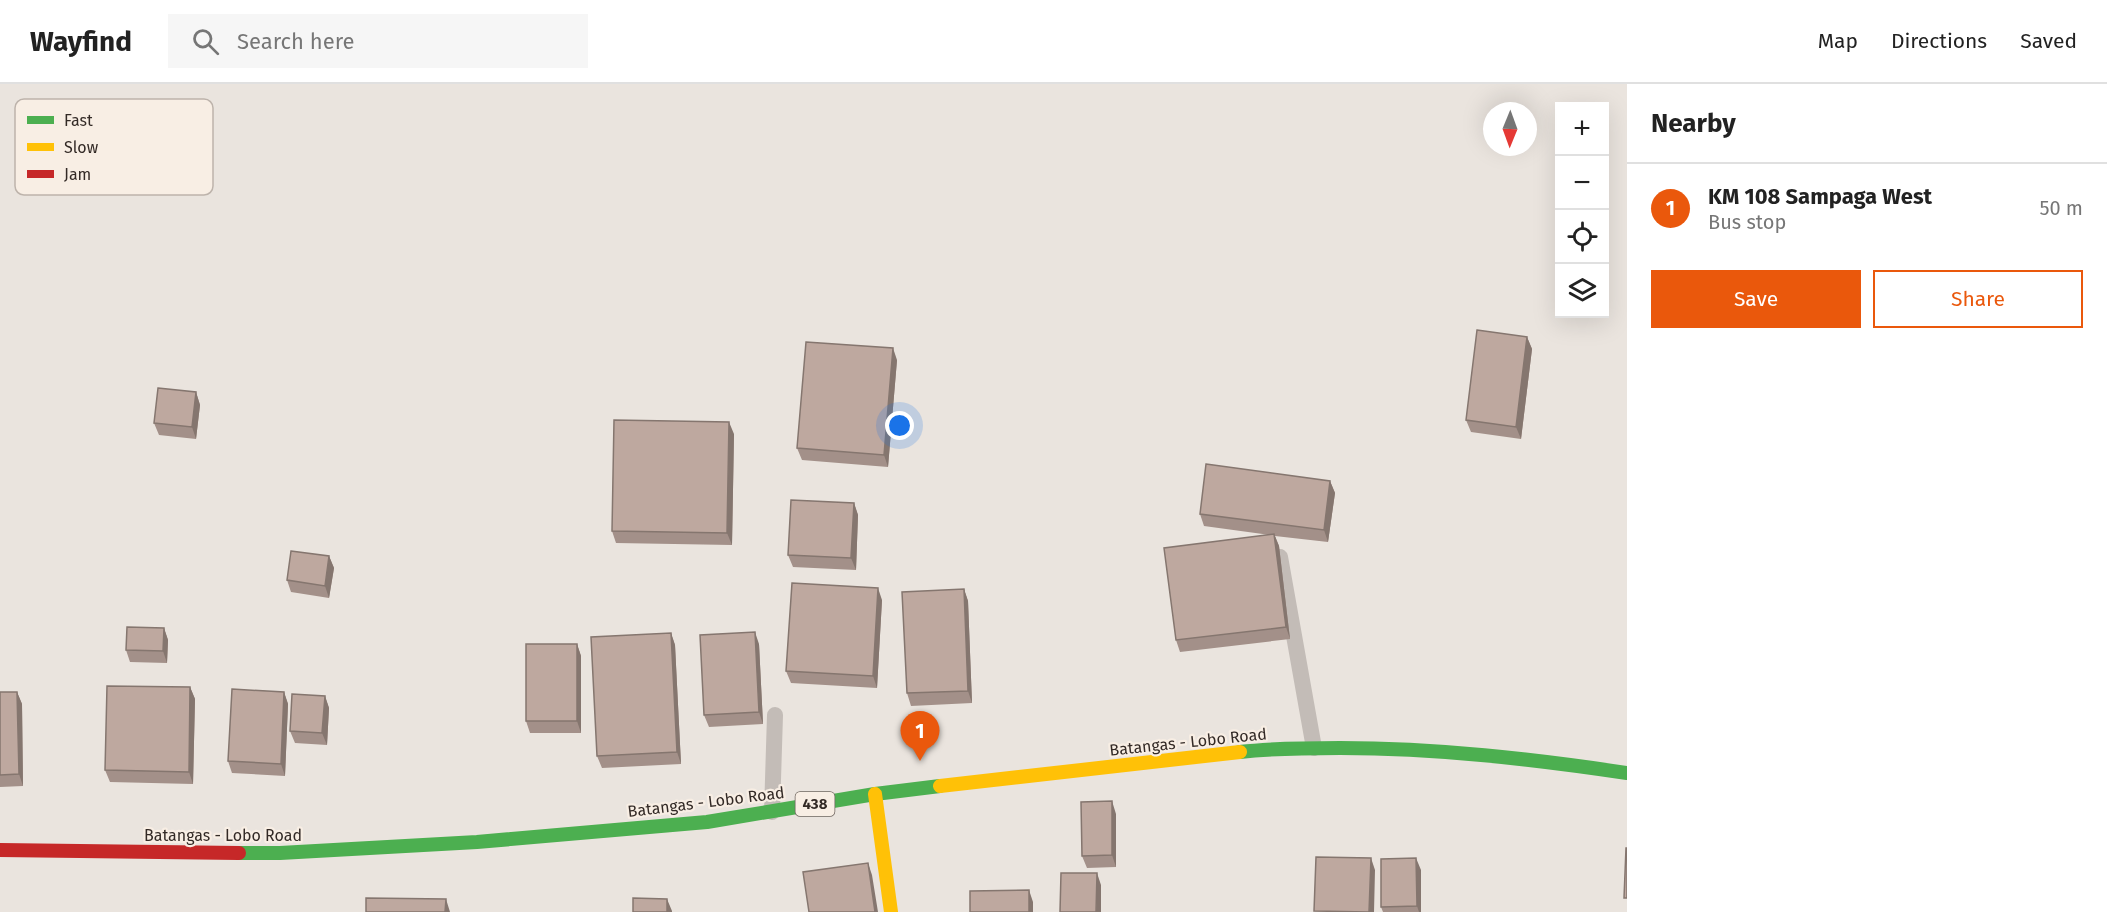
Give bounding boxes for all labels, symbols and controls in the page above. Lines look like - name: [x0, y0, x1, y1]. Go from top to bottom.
- search box: [168, 14, 588, 68]
- text: Wayfind: [30, 25, 132, 58]
- icon: search: [189, 25, 222, 58]
- text: Search here: [237, 28, 355, 55]
- text: Map: [1818, 28, 1858, 54]
- text: Directions: [1891, 28, 1987, 54]
- text: Saved: [2020, 28, 2077, 54]
- legend: [15, 99, 213, 195]
- north arrow: [1483, 102, 1537, 156]
- map controls: [1555, 102, 1609, 318]
- button: +: [1555, 102, 1609, 156]
- text: Nearby: [1651, 108, 1736, 139]
- text: Fast: [64, 111, 93, 130]
- text: Slow: [64, 138, 99, 157]
- button: −: [1555, 156, 1609, 210]
- text: Jam: [64, 165, 91, 184]
- text: KM 108 Sampaga West: [1708, 183, 1932, 210]
- text: 1: [1666, 196, 1675, 220]
- text: 50 m: [2039, 196, 2083, 220]
- button: locate: [1555, 210, 1609, 264]
- text: Bus stop: [1708, 210, 1786, 234]
- button: layers: [1555, 264, 1609, 318]
- button: Save: [1651, 270, 1861, 328]
- button: Share: [1873, 270, 2083, 328]
- your location: [885, 411, 914, 440]
- pin: 1: [900, 712, 940, 761]
- street label: Batangas - Lobo Road: [1108, 724, 1268, 760]
- street label: Batangas - Lobo Road: [626, 783, 786, 821]
- road number: 438: [796, 792, 834, 816]
- street label: Batangas - Lobo Road: [144, 826, 302, 845]

